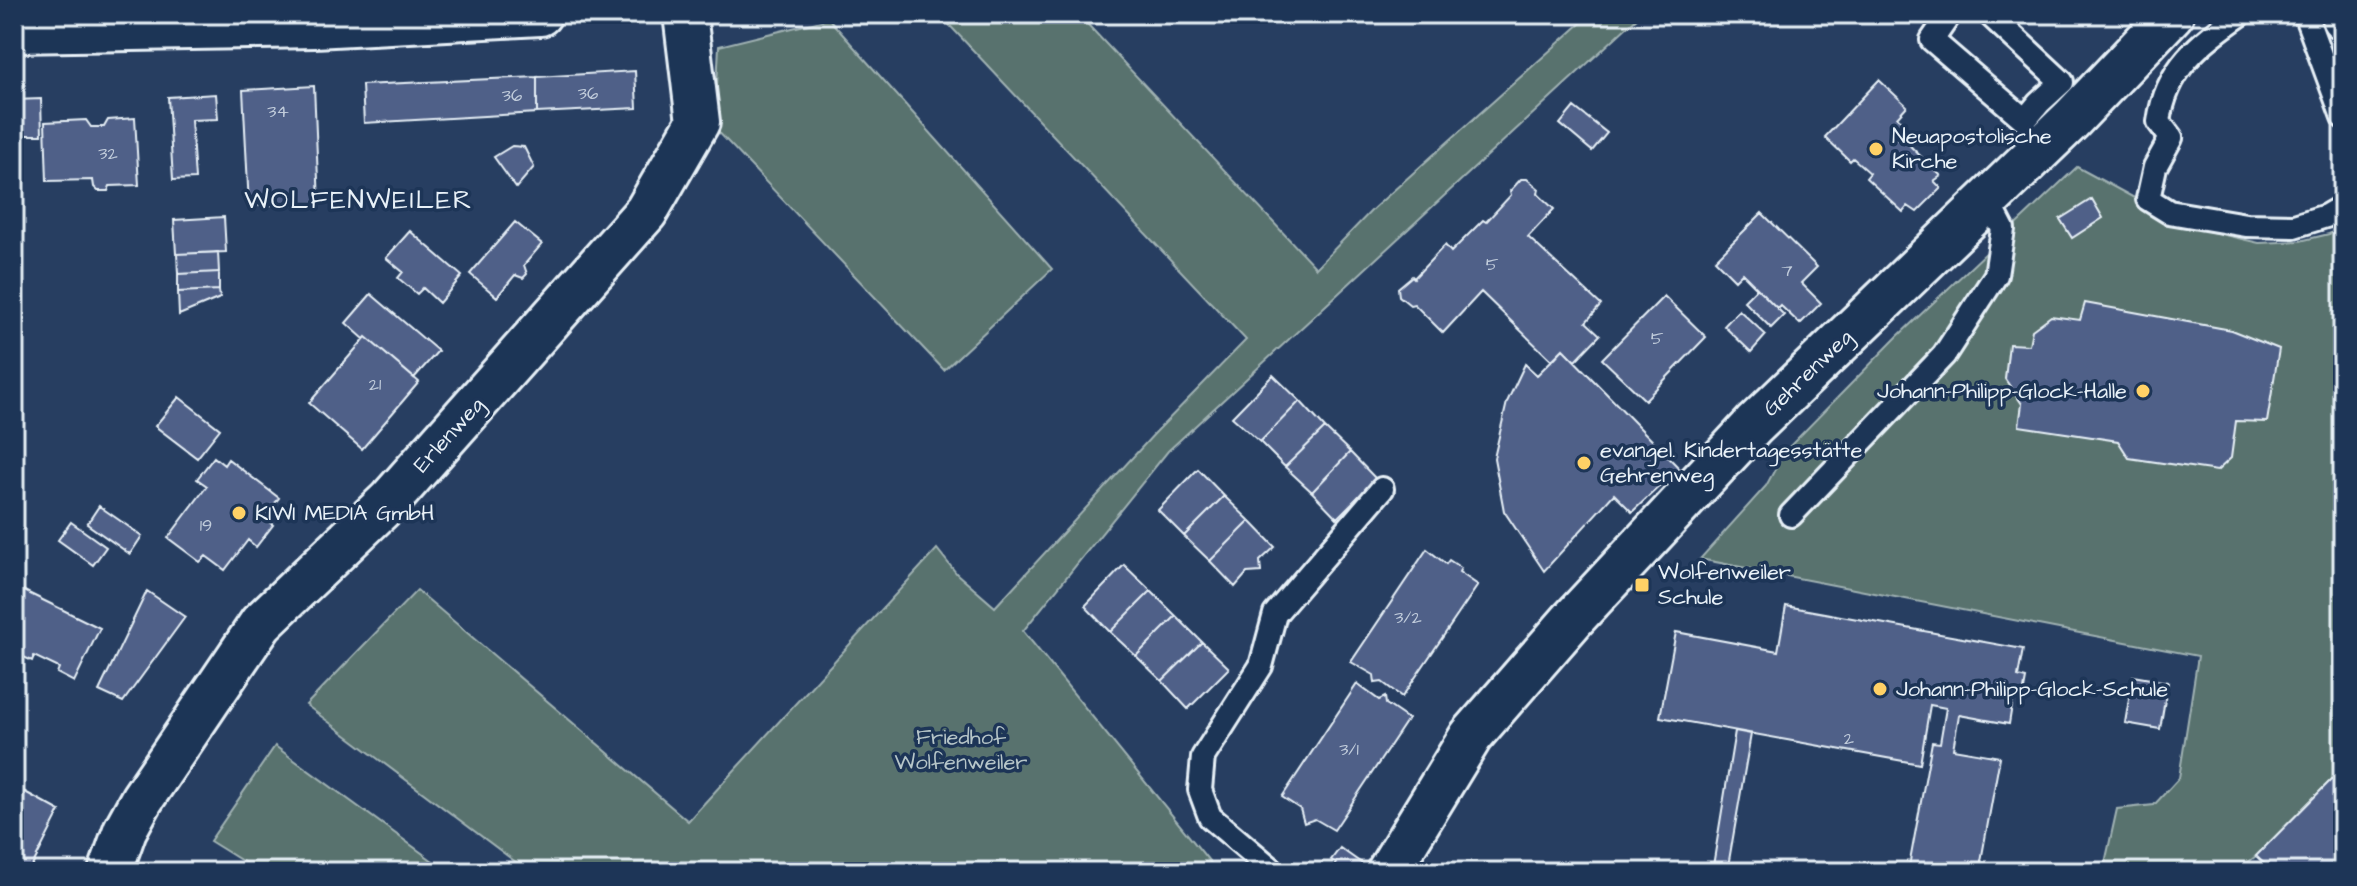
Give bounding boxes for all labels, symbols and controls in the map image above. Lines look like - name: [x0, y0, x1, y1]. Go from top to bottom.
- house number: 36: [578, 81, 598, 106]
- house number: 36: [502, 83, 522, 108]
- house number: 34: [267, 99, 289, 124]
- place label: Neuapostolische Kirche: [1892, 121, 2052, 177]
- marker: Neuapostolische Kirche: [1867, 140, 1885, 158]
- house number: 32: [98, 141, 118, 166]
- district label: WOLFENWEILER: [244, 182, 474, 218]
- house number: 5: [1486, 252, 1499, 277]
- house number: 7: [1781, 258, 1793, 283]
- street label: Gehrenweg: [1756, 322, 1861, 425]
- house number: 5: [1651, 326, 1664, 351]
- house number: 21: [369, 372, 381, 397]
- place label: Johann-Philipp-Glock-Halle: [1877, 376, 2127, 407]
- marker: Johann-Philipp-Glock-Halle: [2134, 382, 2152, 400]
- street label: Erlenweg: [407, 390, 492, 480]
- place label: evangel. Kindertagesstätte Gehrenweg: [1600, 435, 1862, 492]
- marker: evangel. Kindertagesstätte Gehrenweg: [1575, 454, 1593, 472]
- place label: KIWI MEDIA GmbH: [255, 498, 434, 529]
- marker: KIWI MEDIA GmbH: [230, 504, 248, 522]
- house number: 19: [200, 513, 212, 538]
- place label: Wolfenweiler Schule: [1658, 557, 1791, 613]
- marker: Wolfenweiler Schule: [1633, 576, 1651, 594]
- house number: 3/2: [1394, 605, 1423, 630]
- place label: Johann-Philipp-Glock-Schule: [1896, 674, 2168, 705]
- marker: Johann-Philipp-Glock-Schule: [1871, 680, 1889, 698]
- park label: Friedhof Wolfenweiler: [894, 722, 1028, 778]
- house number: 2: [1844, 726, 1855, 751]
- house number: 3/1: [1339, 737, 1359, 762]

